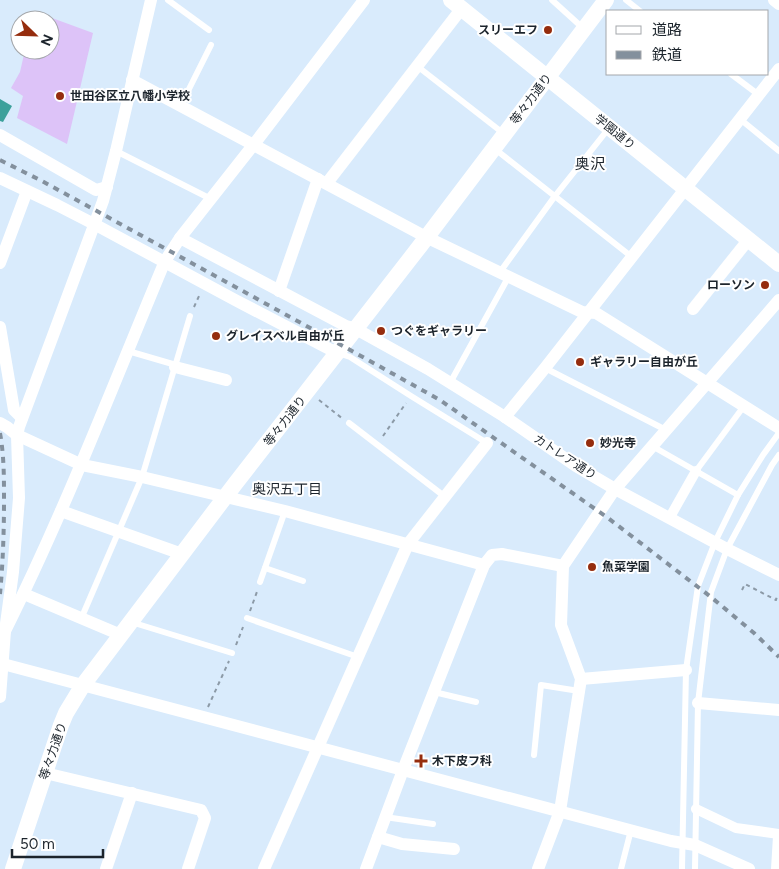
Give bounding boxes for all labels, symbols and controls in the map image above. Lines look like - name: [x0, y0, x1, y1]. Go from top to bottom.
- north arrow: [10, 10, 60, 60]
- legend: [606, 10, 769, 75]
- text: 道路: [652, 21, 682, 39]
- place label: スリーエフ: [478, 23, 538, 37]
- marker: スリーエフ: [542, 24, 554, 36]
- text: N: [37, 32, 56, 48]
- text: 鉄道: [652, 46, 682, 64]
- street label: 等々力通り: [507, 71, 555, 127]
- place label: 世田谷区立八幡小学校: [70, 89, 190, 103]
- marker: 世田谷区立八幡小学校: [54, 90, 66, 102]
- street label: 学園通り: [592, 111, 638, 153]
- district label: 奥沢: [575, 155, 605, 173]
- place label: ローソン: [707, 278, 755, 292]
- marker: ローソン: [759, 279, 771, 291]
- place label: つぐをギャラリー: [391, 324, 487, 338]
- marker: つぐをギャラリー: [375, 325, 387, 337]
- place label: グレイスベル自由が丘: [226, 329, 345, 343]
- marker: グレイスベル自由が丘: [210, 330, 222, 342]
- place label: ギャラリー自由が丘: [590, 355, 698, 369]
- marker: ギャラリー自由が丘: [574, 356, 586, 368]
- street label: 等々力通り: [261, 393, 309, 449]
- street label: カトレア通り: [531, 432, 599, 482]
- place label: 妙光寺: [600, 436, 636, 450]
- marker: 妙光寺: [584, 437, 596, 449]
- district label: 奥沢五丁目: [252, 481, 322, 498]
- place label: 魚菜学園: [602, 560, 650, 574]
- marker: 魚菜学園: [586, 561, 598, 573]
- street label: 等々力通り: [37, 720, 69, 782]
- marker: 木下皮フ科: [414, 754, 428, 768]
- place label: 木下皮フ科: [432, 754, 492, 768]
- scale bar: [12, 826, 104, 858]
- text: 50 m: [20, 835, 55, 853]

